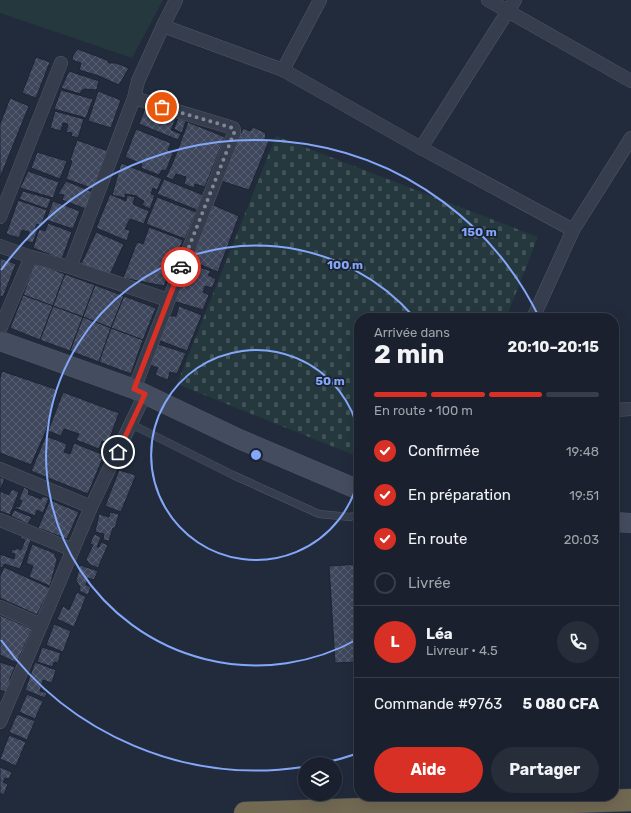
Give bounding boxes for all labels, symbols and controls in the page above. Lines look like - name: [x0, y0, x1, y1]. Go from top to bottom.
- pin: [145, 90, 179, 124]
- icon: bag: [151, 96, 173, 118]
- text: 150 m: [461, 225, 497, 239]
- courier: [161, 247, 201, 287]
- icon: car: [170, 256, 192, 278]
- text: 100 m: [327, 258, 363, 272]
- text: Arrivée dans: [374, 325, 450, 340]
- text: 20:10–20:15: [507, 338, 599, 356]
- text: 2 min: [374, 339, 444, 370]
- text: 50 m: [315, 374, 345, 388]
- text: En route · 100 m: [374, 403, 473, 418]
- pin: [101, 435, 135, 469]
- icon: check: [374, 440, 396, 462]
- icon: home: [107, 441, 129, 463]
- text: Confirmée: [408, 442, 480, 460]
- text: 19:48: [566, 444, 599, 459]
- centre of rings: [249, 448, 263, 462]
- icon: check: [374, 484, 396, 506]
- text: En préparation: [408, 486, 511, 504]
- text: 19:51: [569, 488, 599, 503]
- icon: check: [374, 528, 396, 550]
- text: En route: [408, 530, 467, 548]
- text: 20:03: [564, 532, 599, 547]
- text: Livrée: [408, 574, 451, 592]
- button: phone: [557, 621, 599, 663]
- text: Léa: [426, 625, 453, 643]
- text: L: [391, 633, 399, 651]
- text: Livreur · 4.5: [426, 643, 498, 658]
- text: Commande #9763: [374, 695, 502, 713]
- text: 5 080 CFA: [522, 695, 599, 713]
- button: Aide: [374, 747, 483, 793]
- button: Partager: [491, 747, 599, 793]
- map controls: [298, 757, 342, 801]
- button: layers: [298, 757, 342, 801]

